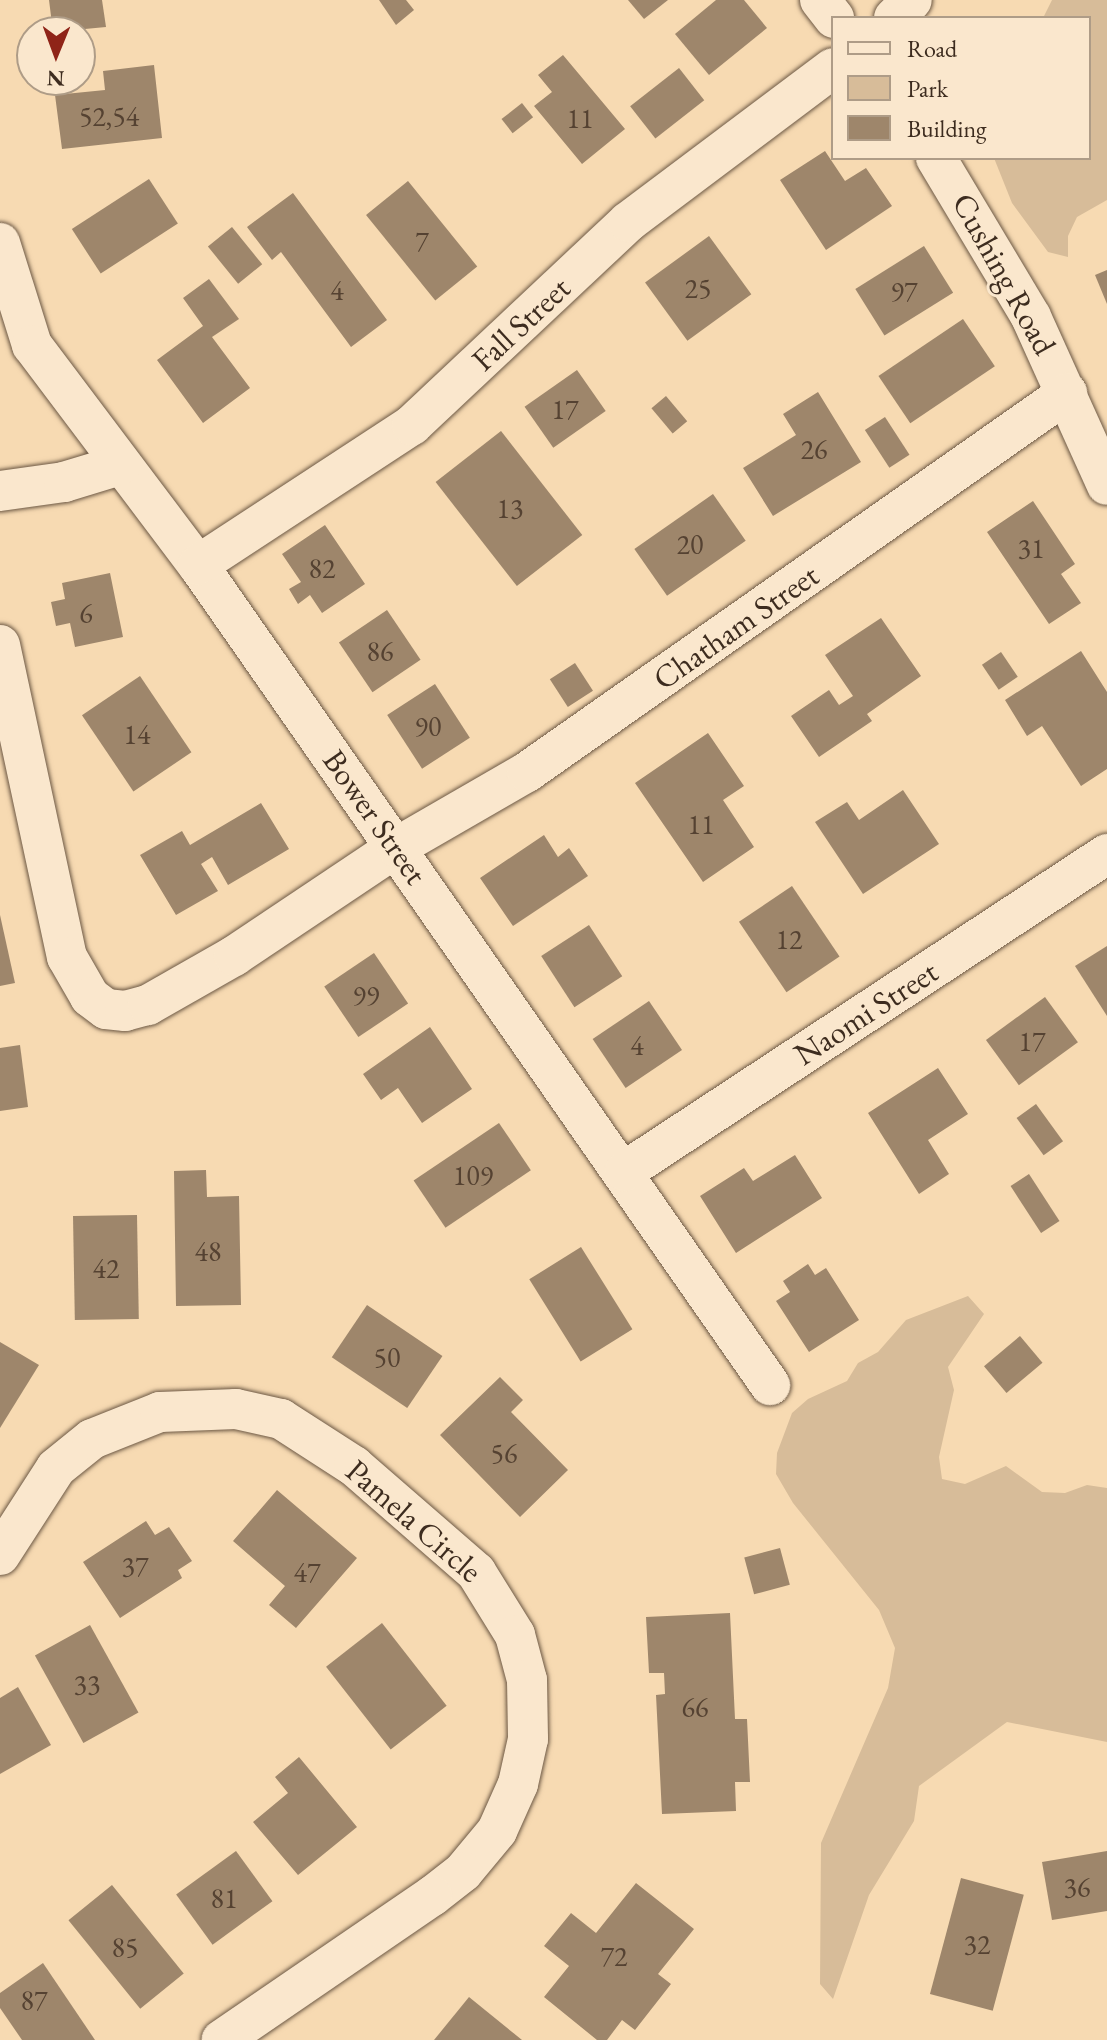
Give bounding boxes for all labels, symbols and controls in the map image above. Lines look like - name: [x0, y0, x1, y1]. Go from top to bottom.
- north arrow: [16, 16, 96, 96]
- legend: [831, 16, 1091, 160]
- text: Road: [907, 33, 957, 64]
- text: N: [46, 64, 65, 93]
- text: Park: [907, 73, 948, 104]
- house number: 52,54: [79, 99, 139, 133]
- house number: 11: [567, 101, 593, 135]
- text: Building: [907, 113, 987, 144]
- street label: Cushing Road: [944, 187, 1064, 361]
- house number: 7: [415, 224, 429, 258]
- street label: Fall Street: [464, 269, 578, 379]
- house number: 25: [685, 271, 711, 305]
- house number: 4: [330, 273, 344, 307]
- house number: 97: [891, 274, 917, 308]
- house number: 17: [552, 392, 578, 426]
- house number: 26: [801, 432, 827, 466]
- house number: 13: [497, 491, 523, 525]
- house number: 20: [677, 527, 703, 561]
- house number: 31: [1018, 531, 1044, 565]
- house number: 82: [309, 551, 335, 585]
- street label: Chatham Street: [646, 556, 826, 698]
- house number: 6: [79, 596, 93, 630]
- house number: 86: [367, 634, 393, 668]
- house number: 90: [415, 709, 441, 743]
- house number: 14: [124, 717, 150, 751]
- street label: Bower Street: [315, 742, 435, 892]
- house number: 11: [688, 807, 714, 841]
- house number: 12: [776, 922, 802, 956]
- street label: Naomi Street: [787, 952, 945, 1074]
- house number: 99: [353, 978, 379, 1012]
- house number: 17: [1019, 1024, 1045, 1058]
- house number: 4: [630, 1028, 644, 1062]
- house number: 109: [453, 1158, 493, 1192]
- house number: 48: [195, 1234, 221, 1268]
- house number: 42: [93, 1251, 119, 1285]
- house number: 50: [374, 1340, 400, 1374]
- house number: 56: [491, 1436, 517, 1470]
- street label: Pamela Circle: [338, 1452, 490, 1590]
- house number: 37: [122, 1549, 148, 1583]
- house number: 47: [294, 1555, 320, 1589]
- house number: 33: [74, 1667, 100, 1701]
- house number: 66: [682, 1690, 708, 1724]
- house number: 36: [1064, 1870, 1090, 1904]
- house number: 81: [211, 1881, 237, 1915]
- house number: 32: [964, 1927, 990, 1961]
- house number: 85: [112, 1930, 138, 1964]
- house number: 72: [601, 1939, 627, 1973]
- house number: 87: [21, 1983, 47, 2017]

